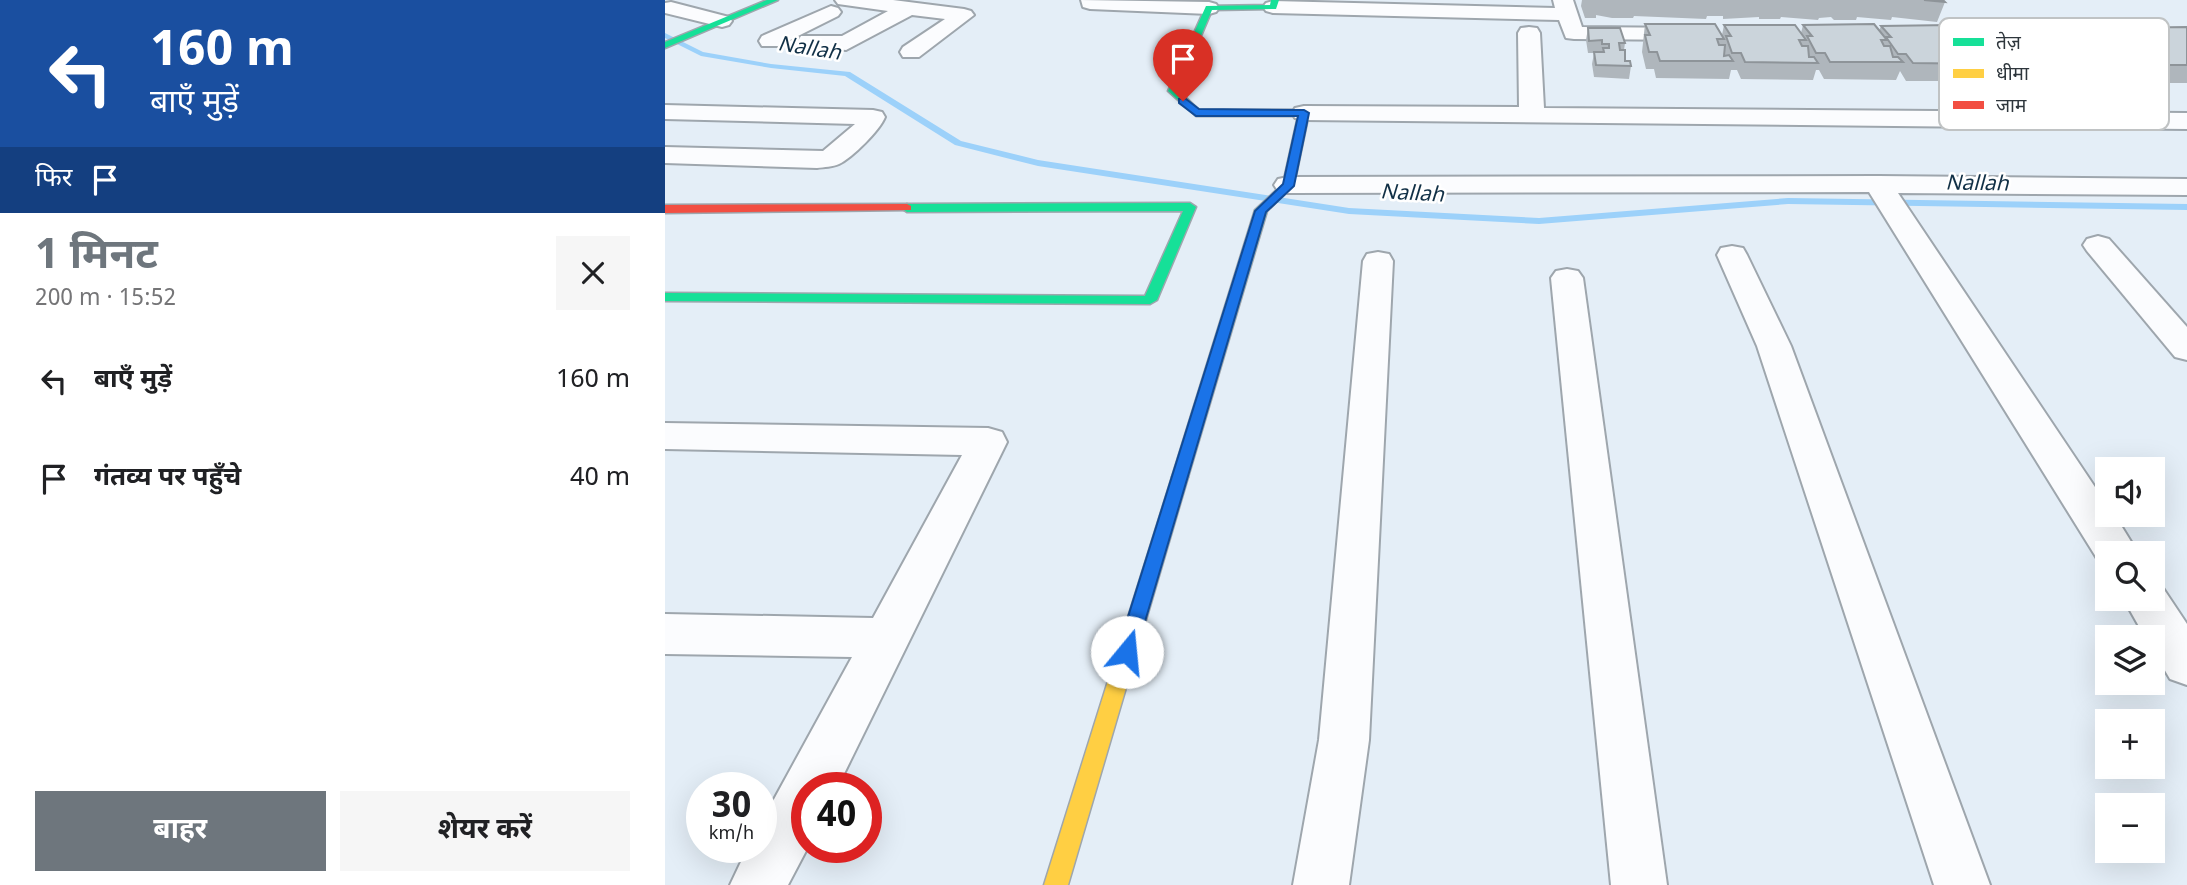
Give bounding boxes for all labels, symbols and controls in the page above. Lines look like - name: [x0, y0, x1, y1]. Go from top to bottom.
- legend: [1939, 18, 2169, 130]
- text: 160 m: [150, 21, 294, 85]
- icon: left: [35, 28, 126, 119]
- pin: [1153, 29, 1213, 101]
- water label: Nallah: [776, 31, 843, 69]
- text: तेज़: [1996, 31, 2022, 57]
- icon: arrive: [1164, 40, 1202, 78]
- text: धीमा: [1996, 63, 2030, 88]
- text: बाएँ मुड़ें: [150, 83, 239, 125]
- text: जाम: [1996, 95, 2027, 120]
- icon: arrive: [86, 161, 124, 199]
- text: फिर: [35, 163, 72, 197]
- water label: Nallah: [1945, 170, 2010, 200]
- water label: Nallah: [1380, 179, 1445, 211]
- text: 1 मिनट: [35, 230, 158, 285]
- button: close: [556, 236, 630, 310]
- text: 200 m · 15:52: [35, 284, 176, 314]
- icon: left: [35, 362, 73, 400]
- text: बाएँ मुड़ें: [94, 364, 172, 398]
- text: 160 m: [556, 364, 630, 398]
- map controls: [2095, 457, 2165, 863]
- button: sound: [2095, 457, 2165, 527]
- icon: arrive: [35, 460, 73, 498]
- text: गंतव्य पर पहुँचे: [94, 462, 241, 496]
- text: 40 m: [570, 462, 630, 496]
- button: search: [2095, 541, 2165, 611]
- position arrow: [1090, 615, 1164, 689]
- button: layers: [2095, 625, 2165, 695]
- button: +: [2095, 709, 2165, 779]
- speed limit sign: 40: [791, 772, 882, 863]
- text: 30: [712, 786, 751, 831]
- button: बाहर: [35, 791, 326, 871]
- button: शेयर करें: [340, 791, 630, 871]
- button: −: [2095, 793, 2165, 863]
- text: km/h: [709, 823, 754, 846]

